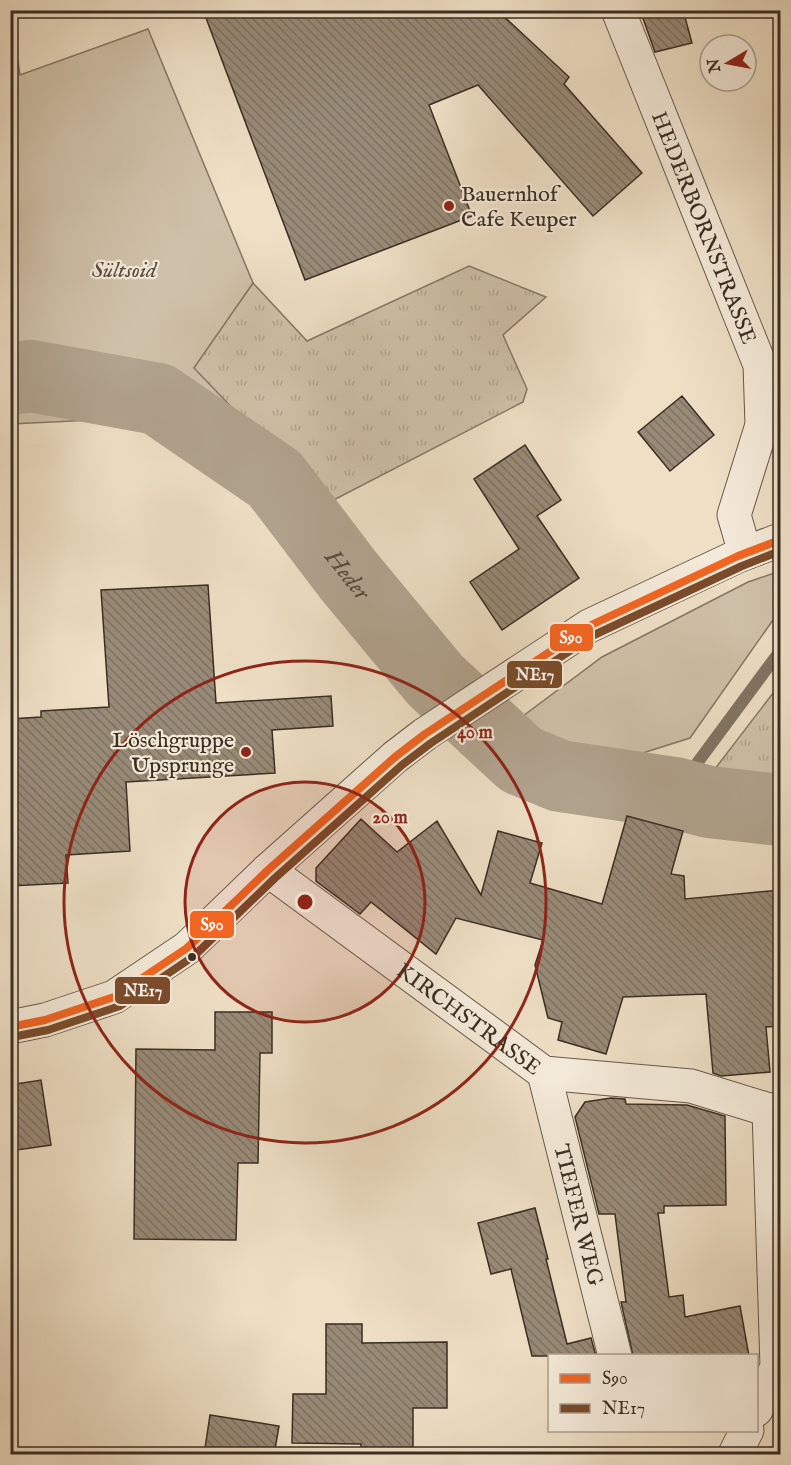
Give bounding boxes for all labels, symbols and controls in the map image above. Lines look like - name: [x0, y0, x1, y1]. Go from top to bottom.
- north arrow: [698, 33, 758, 93]
- text: N: [704, 57, 726, 75]
- street label: HEDERBORNSTRASSE: [644, 108, 762, 348]
- place label: Bauernhof Cafe Keuper: [461, 181, 577, 234]
- marker: Bauernhof Cafe Keuper: [442, 199, 456, 213]
- park label: Sültsoid: [92, 257, 158, 285]
- water label: Heder: [317, 543, 377, 608]
- line badge: S90: [549, 623, 594, 652]
- text: S90: [559, 629, 583, 649]
- line badge: NE17: [506, 660, 563, 689]
- text: NE17: [515, 666, 554, 686]
- text: 40 m: [457, 722, 493, 745]
- place label: Löschgruppe Upsprunge: [112, 727, 234, 780]
- marker: Löschgruppe Upsprunge: [239, 745, 253, 759]
- text: 20 m: [372, 807, 408, 830]
- centre of rings: [295, 892, 315, 912]
- line badge: S90: [189, 910, 235, 939]
- text: S90: [200, 916, 224, 936]
- unlabelled marker: [186, 951, 198, 963]
- street label: KIRCHSTRASSE: [390, 957, 546, 1082]
- line badge: NE17: [114, 976, 171, 1005]
- text: NE17: [123, 982, 162, 1002]
- street label: TIEFER WEG: [546, 1141, 609, 1289]
- legend: [548, 1354, 758, 1432]
- text: S90: [602, 1368, 628, 1391]
- text: NE17: [602, 1398, 645, 1421]

